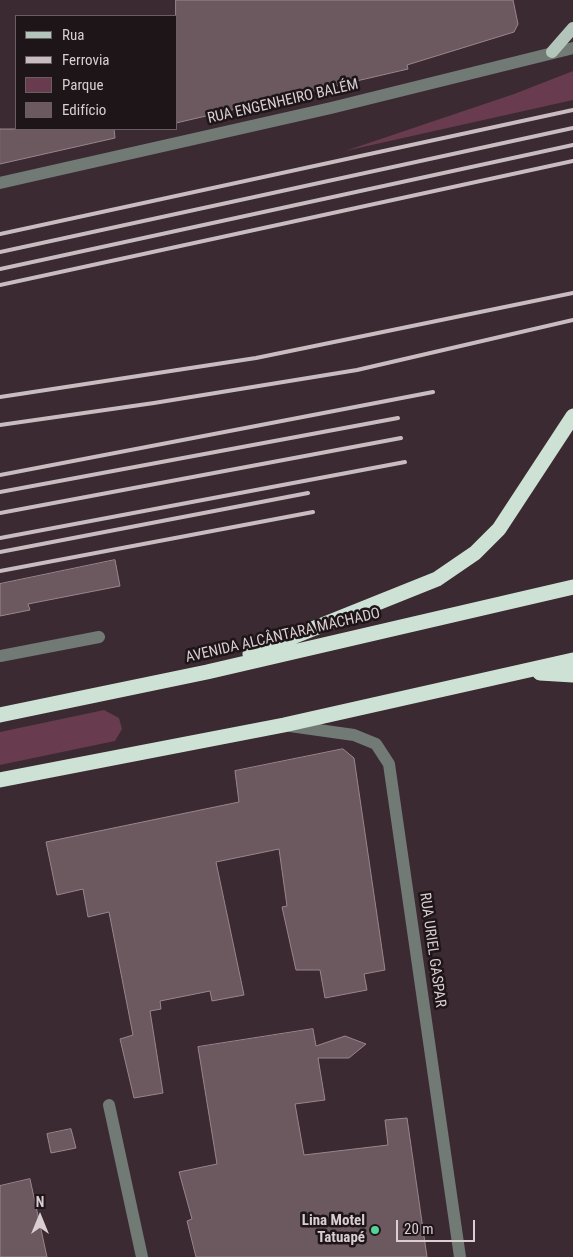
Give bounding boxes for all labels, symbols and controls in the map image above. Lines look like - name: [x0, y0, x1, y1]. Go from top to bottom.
- legend: [15, 15, 178, 130]
- text: Rua: [62, 26, 84, 44]
- text: Ferrovia: [62, 51, 110, 69]
- text: Parque: [62, 76, 104, 94]
- street label: RUA ENGENHEIRO BALÉM: [206, 76, 360, 128]
- text: Edifício: [62, 101, 106, 119]
- street label: AVENIDA ALCÂNTARA MACHADO: [184, 605, 382, 667]
- street label: RUA URIEL GASPAR: [415, 891, 449, 1009]
- north arrow: [15, 1192, 65, 1242]
- text: N: [36, 1194, 44, 1210]
- scale bar: [398, 1210, 477, 1242]
- place label: Lina Motel Tatuapé: [302, 1212, 365, 1247]
- text: 20 m: [404, 1220, 434, 1238]
- marker: Lina Motel Tatuapé: [369, 1224, 381, 1236]

